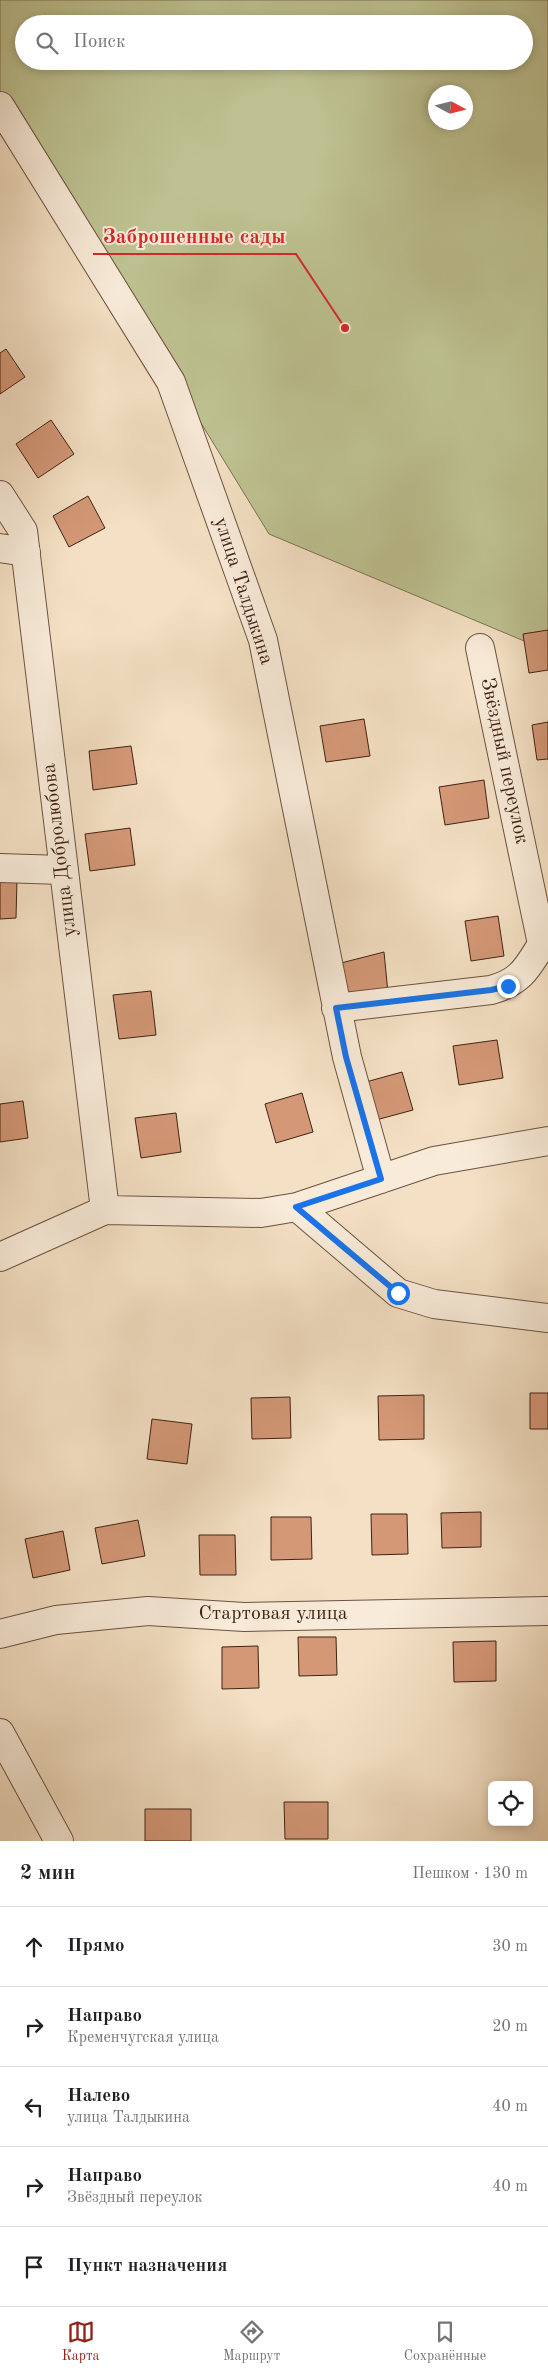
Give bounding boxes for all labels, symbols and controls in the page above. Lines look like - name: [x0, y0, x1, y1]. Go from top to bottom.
- search box: [15, 15, 533, 70]
- icon: search: [33, 29, 61, 57]
- text: Поиск: [73, 33, 125, 52]
- north arrow: [428, 85, 473, 130]
- callout: Заброшенные сады: [93, 218, 296, 254]
- text: Заброшенные сады: [102, 227, 286, 248]
- street label: улица Талдыкина: [210, 515, 276, 667]
- street label: Звёздный переулок: [477, 676, 531, 846]
- street label: улица Добролюбова: [39, 762, 81, 938]
- route end: [497, 975, 520, 998]
- route start: [387, 1282, 410, 1305]
- street label: Стартовая улица: [198, 1604, 348, 1624]
- map controls: [488, 1781, 533, 1826]
- button: locate: [488, 1781, 533, 1826]
- text: 2 мин: [20, 1863, 75, 1884]
- text: Пешком · 130 m: [412, 1866, 528, 1882]
- icon: ahead: [20, 1933, 48, 1961]
- text: Прямо: [67, 1937, 125, 1956]
- text: 30 m: [492, 1939, 528, 1955]
- text: Направо: [67, 2007, 142, 2026]
- icon: right: [20, 2013, 48, 2041]
- text: 20 m: [492, 2019, 528, 2035]
- text: Кременчугская улица: [67, 2030, 219, 2046]
- text: Налево: [67, 2087, 130, 2106]
- icon: left: [20, 2093, 48, 2121]
- text: 40 m: [492, 2099, 528, 2115]
- text: улица Талдыкина: [67, 2110, 190, 2126]
- text: Направо: [67, 2167, 142, 2186]
- icon: right: [20, 2173, 48, 2201]
- text: 40 m: [492, 2179, 528, 2195]
- text: Звёздный переулок: [67, 2190, 203, 2206]
- icon: arrive: [20, 2253, 48, 2281]
- text: Пункт назначения: [67, 2257, 227, 2276]
- tab: Карта: [62, 2318, 100, 2365]
- tab: Маршрут: [223, 2318, 280, 2365]
- tab: Сохранённые: [404, 2318, 486, 2365]

